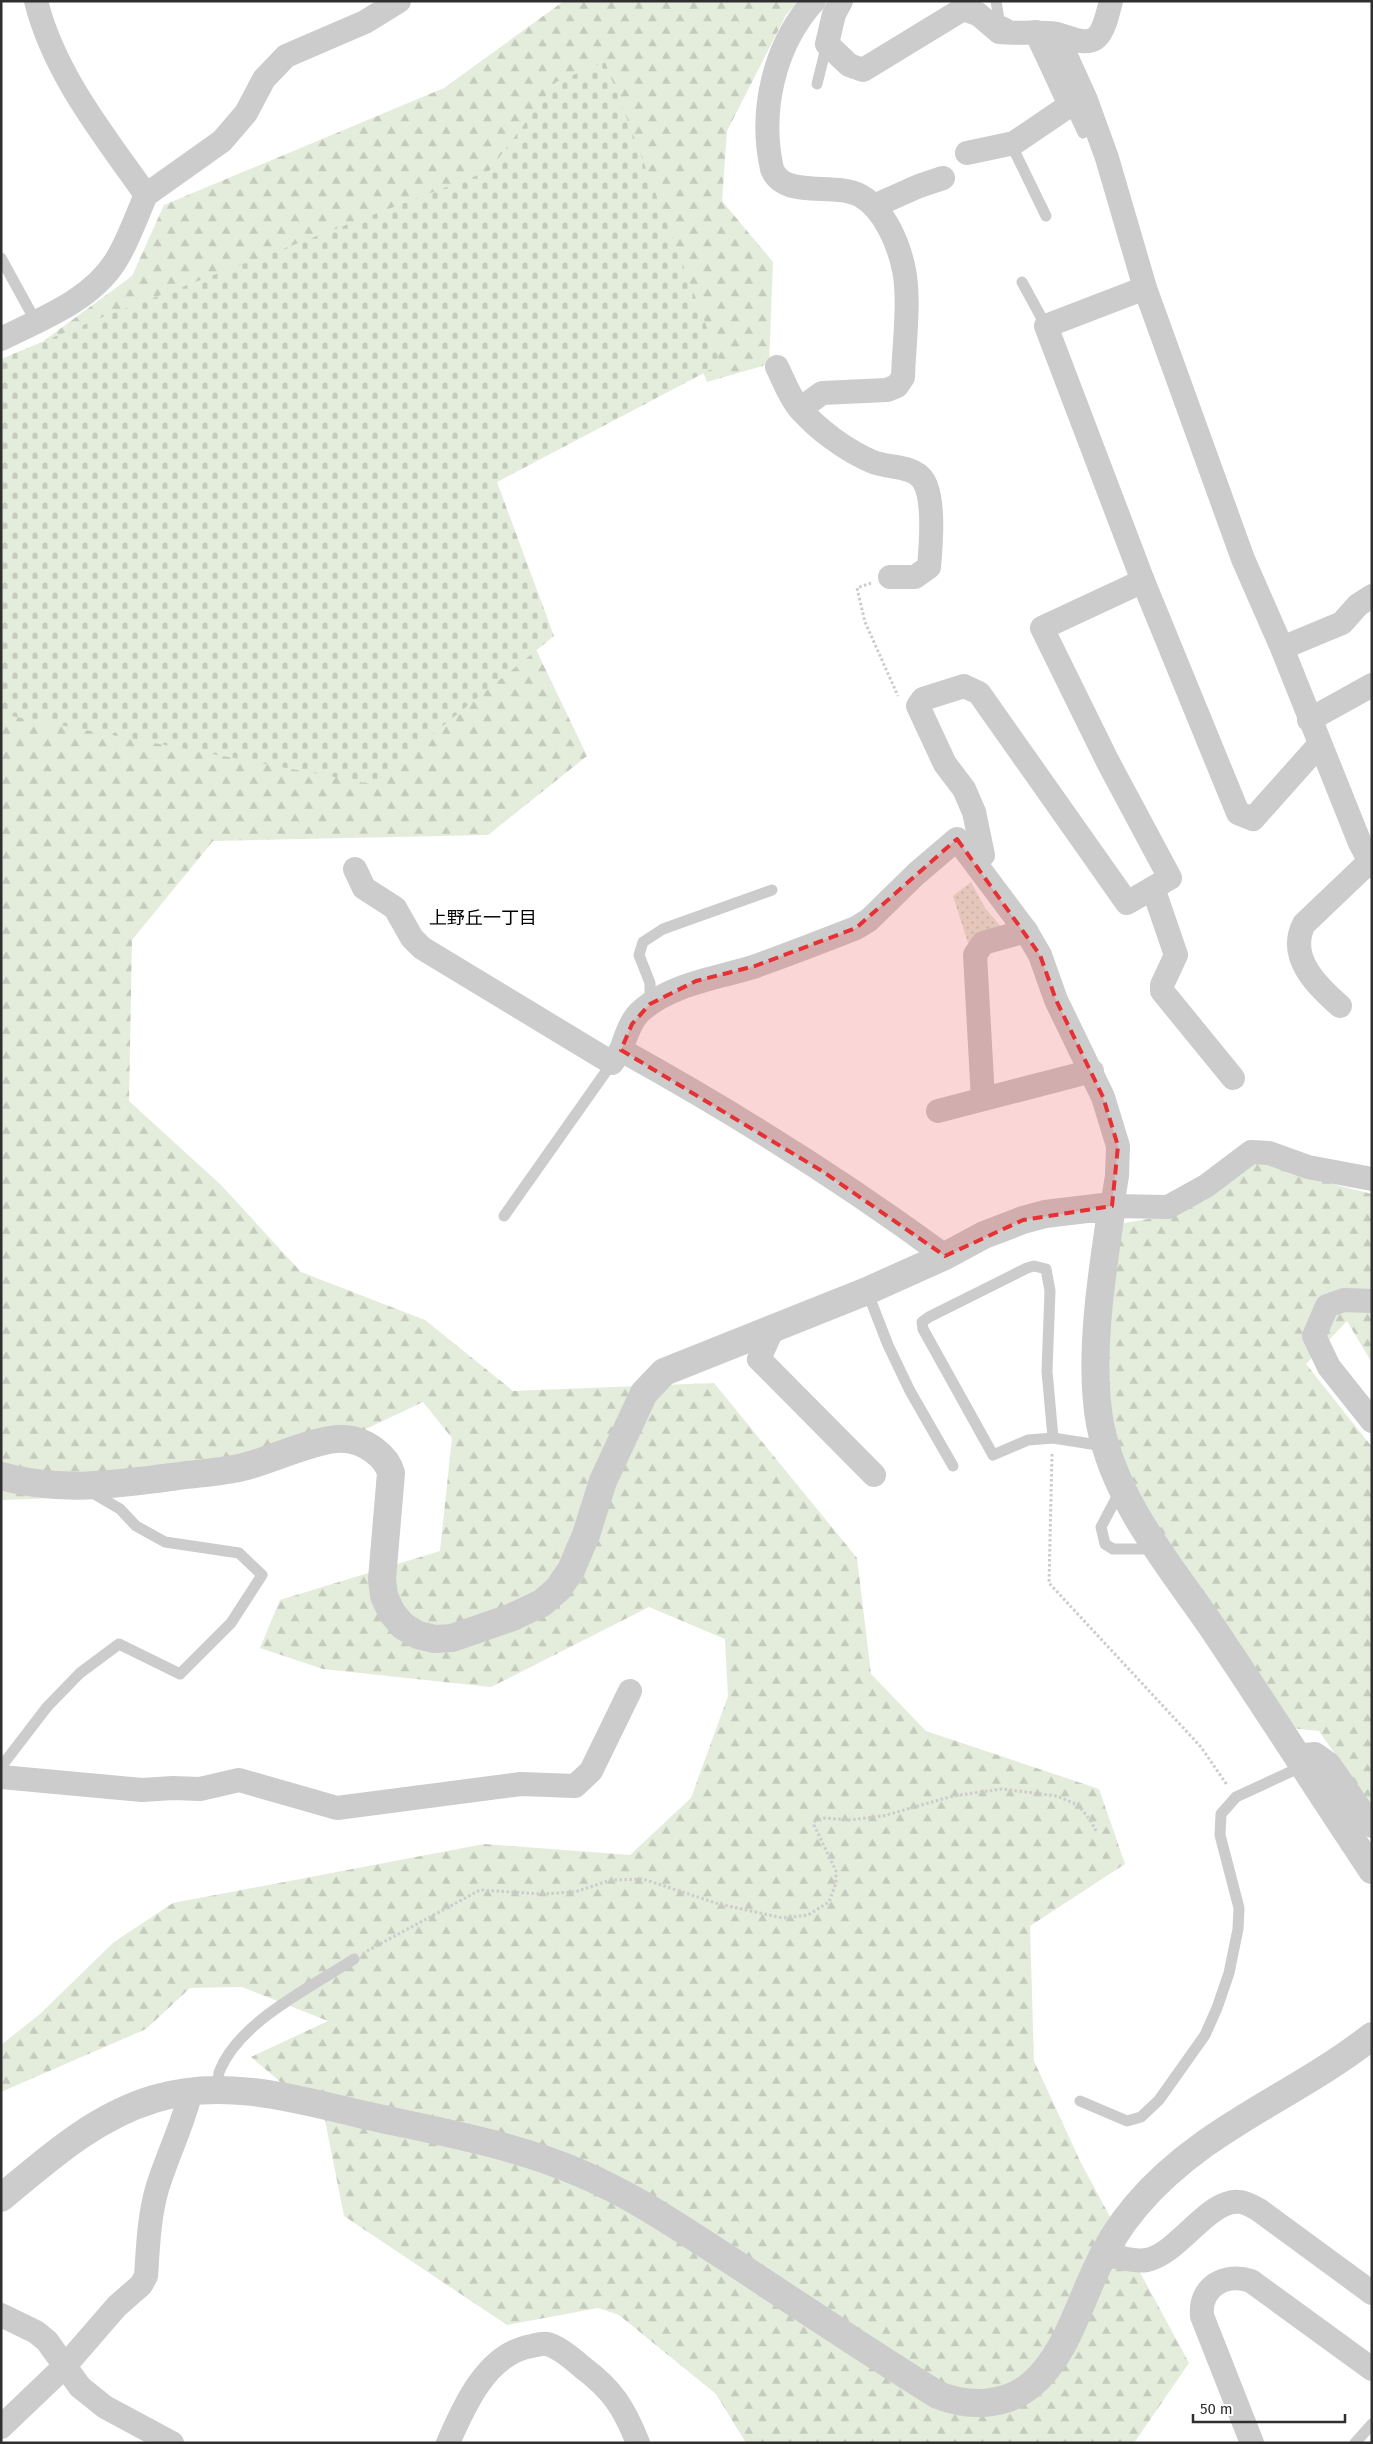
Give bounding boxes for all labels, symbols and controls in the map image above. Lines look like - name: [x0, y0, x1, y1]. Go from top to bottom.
- district label: 上野丘一丁目: [429, 907, 537, 929]
- scale bar: [1193, 2392, 1346, 2424]
- text: 50 m: [1200, 2400, 1233, 2418]

